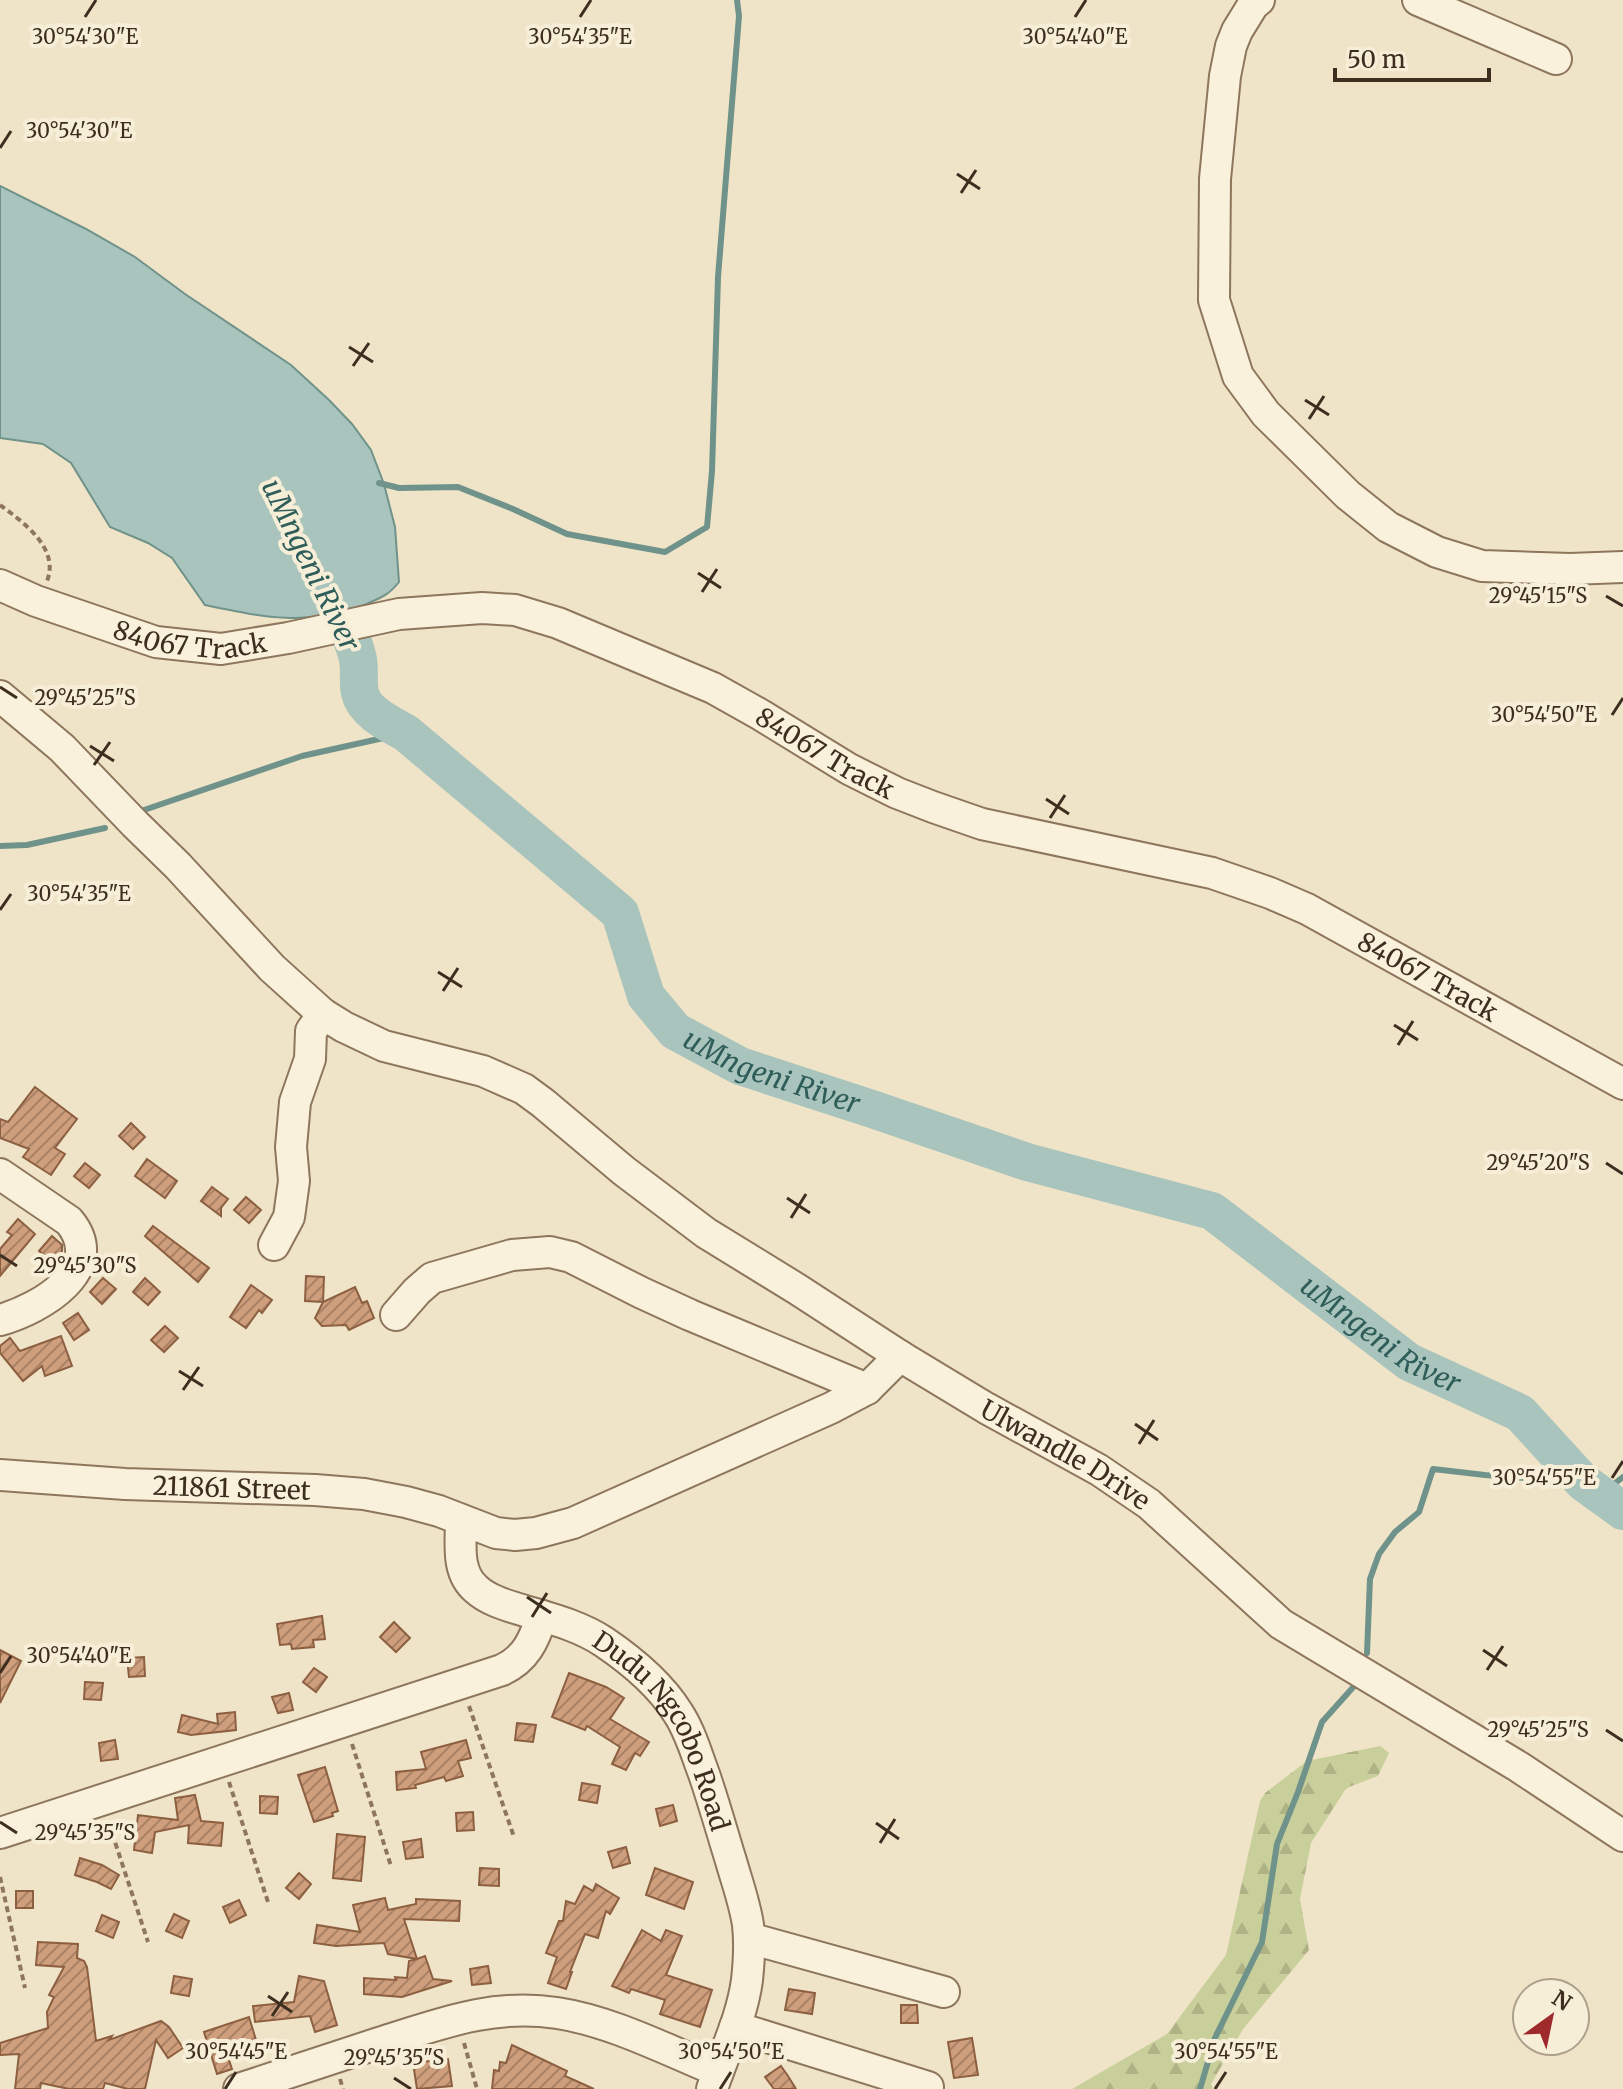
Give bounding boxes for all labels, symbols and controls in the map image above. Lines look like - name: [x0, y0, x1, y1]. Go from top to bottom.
- text: 30°54'30"E: [32, 24, 138, 49]
- text: 30°54'35"E: [528, 24, 632, 49]
- text: 30°54'40"E: [1023, 24, 1128, 49]
- scale bar: [1335, 32, 1489, 82]
- text: 50 m: [1347, 44, 1406, 75]
- text: 30°54'30"E: [26, 118, 132, 143]
- water label: uMngeni River: [254, 473, 368, 657]
- text: 29°45'15"S: [1489, 583, 1587, 608]
- street label: 84067 Track: [109, 612, 270, 666]
- text: 29°45'25"S: [34, 685, 136, 710]
- street label: 84067 Track: [750, 699, 901, 806]
- text: 30°54'50"E: [1491, 702, 1597, 727]
- text: 30°54'35"E: [27, 881, 131, 906]
- street label: 84067 Track: [1352, 924, 1504, 1028]
- water label: uMngeni River: [677, 1021, 865, 1122]
- text: 29°45'20"S: [1486, 1150, 1590, 1175]
- text: 29°45'30"S: [34, 1253, 137, 1278]
- water label: uMngeni River: [1293, 1267, 1467, 1401]
- street label: Ulwandle Drive: [975, 1392, 1157, 1517]
- text: 30°54'55"E: [1492, 1465, 1596, 1490]
- street label: 211861 Street: [152, 1468, 311, 1506]
- street label: Dudu Ngcobo Road: [587, 1623, 738, 1835]
- text: 30°54'40"E: [27, 1643, 132, 1668]
- text: 29°45'25"S: [1487, 1717, 1589, 1742]
- text: 29°45'35"S: [35, 1820, 135, 1845]
- north arrow: [1511, 1977, 1591, 2057]
- text: N: [1547, 1984, 1577, 2017]
- text: 30°54'45"E: [185, 2039, 287, 2064]
- text: 30°54'50"E: [678, 2039, 784, 2064]
- text: 30°54'55"E: [1174, 2039, 1278, 2064]
- text: 29°45'35"S: [344, 2045, 444, 2070]

